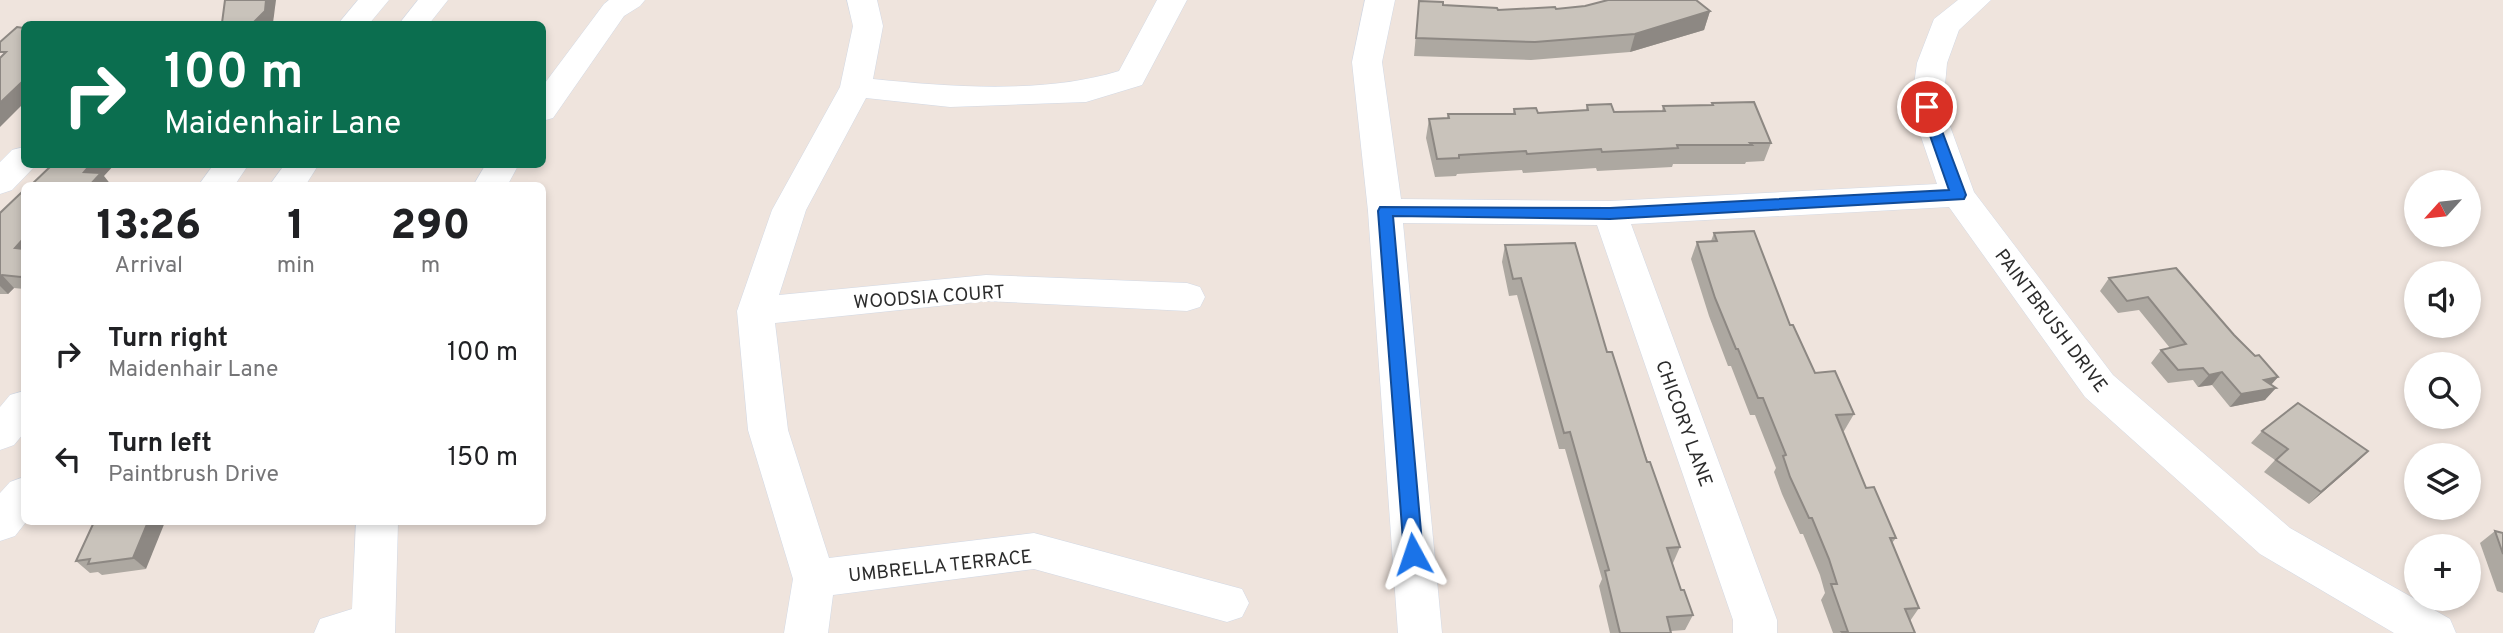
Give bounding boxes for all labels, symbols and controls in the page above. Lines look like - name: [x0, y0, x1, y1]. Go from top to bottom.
- text: 100 m: [164, 44, 303, 106]
- icon: right: [49, 49, 140, 140]
- pin: [1897, 77, 1957, 137]
- icon: arrive: [1908, 88, 1946, 126]
- text: Maidenhair Lane: [164, 105, 401, 145]
- north arrow: [2404, 170, 2482, 247]
- map controls: [2404, 170, 2481, 611]
- text: 13:26: [97, 201, 201, 254]
- text: 1: [287, 201, 304, 254]
- text: 290: [391, 201, 470, 254]
- street label: PAINTBRUSH DRIVE: [1989, 245, 2112, 398]
- text: Arrival: [115, 252, 183, 281]
- text: min: [277, 252, 315, 281]
- text: m: [421, 252, 440, 281]
- button: sound: [2404, 261, 2481, 338]
- street label: WOODSIA COURT: [853, 281, 1006, 315]
- text: Turn right: [108, 323, 228, 356]
- icon: right: [49, 335, 87, 373]
- text: 100 m: [447, 337, 518, 370]
- button: search: [2404, 352, 2481, 429]
- text: Maidenhair Lane: [108, 356, 279, 385]
- street label: CHICORY LANE: [1649, 357, 1717, 490]
- text: Turn left: [108, 428, 212, 461]
- icon: left: [49, 440, 87, 478]
- text: 150 m: [447, 442, 518, 475]
- button: layers: [2404, 443, 2481, 520]
- text: Paintbrush Drive: [108, 461, 279, 490]
- position arrow: [1376, 517, 1450, 591]
- button: +: [2404, 534, 2481, 611]
- street label: UMBRELLA TERRACE: [847, 545, 1033, 589]

